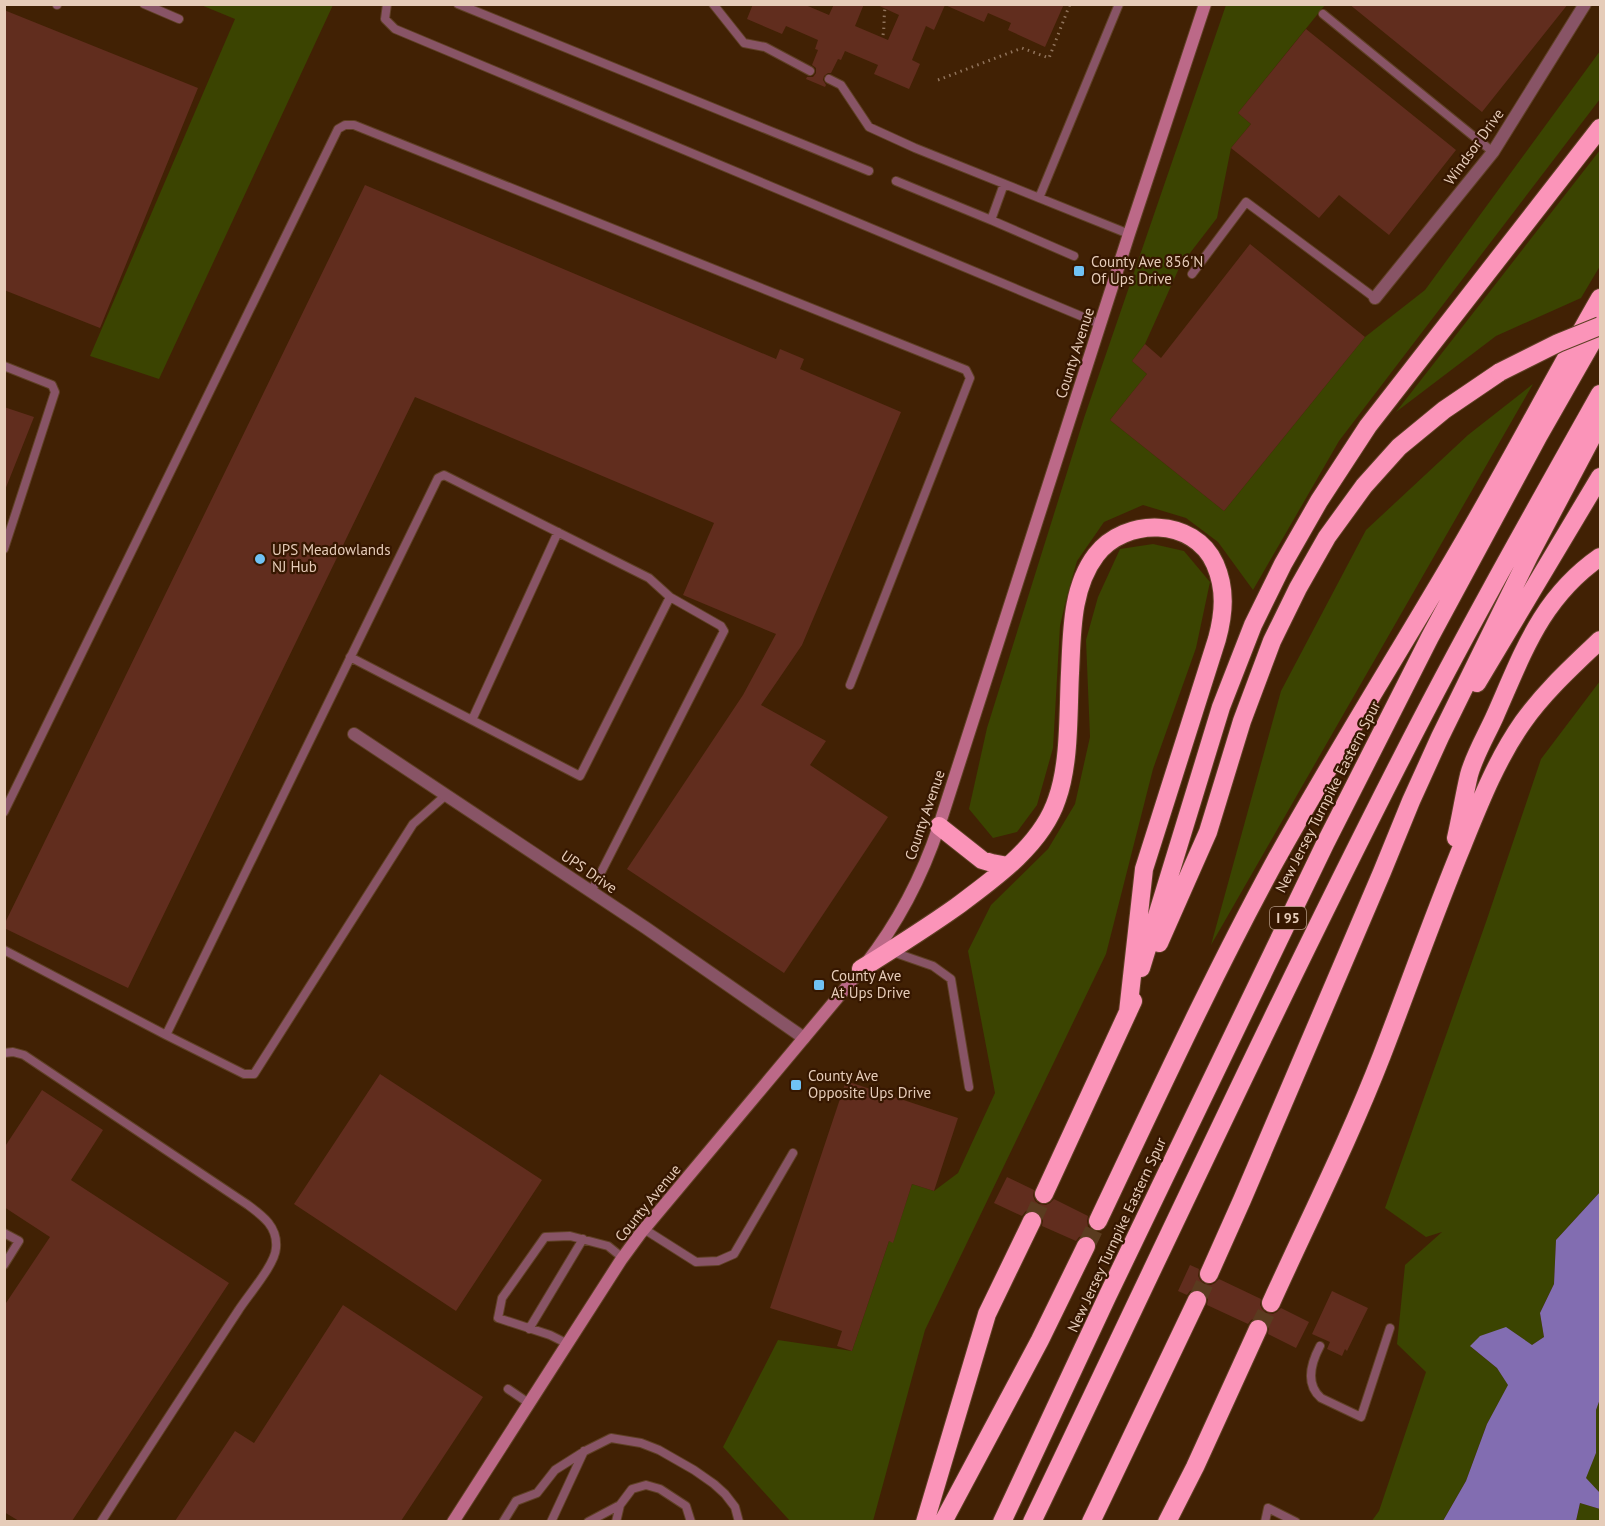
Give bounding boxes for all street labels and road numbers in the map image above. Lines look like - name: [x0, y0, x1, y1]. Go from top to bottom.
- street label: Windsor Drive: [1440, 105, 1508, 189]
- street label: County Avenue: [1051, 305, 1098, 401]
- street label: New Jersey Turnpike Eastern Spur: [1271, 698, 1384, 896]
- street label: County Avenue: [900, 767, 949, 863]
- street label: UPS Drive: [558, 846, 621, 897]
- road number: I 95: [1270, 907, 1306, 929]
- street label: New Jersey Turnpike Eastern Spur: [1063, 1134, 1170, 1335]
- street label: County Avenue: [611, 1160, 685, 1245]

